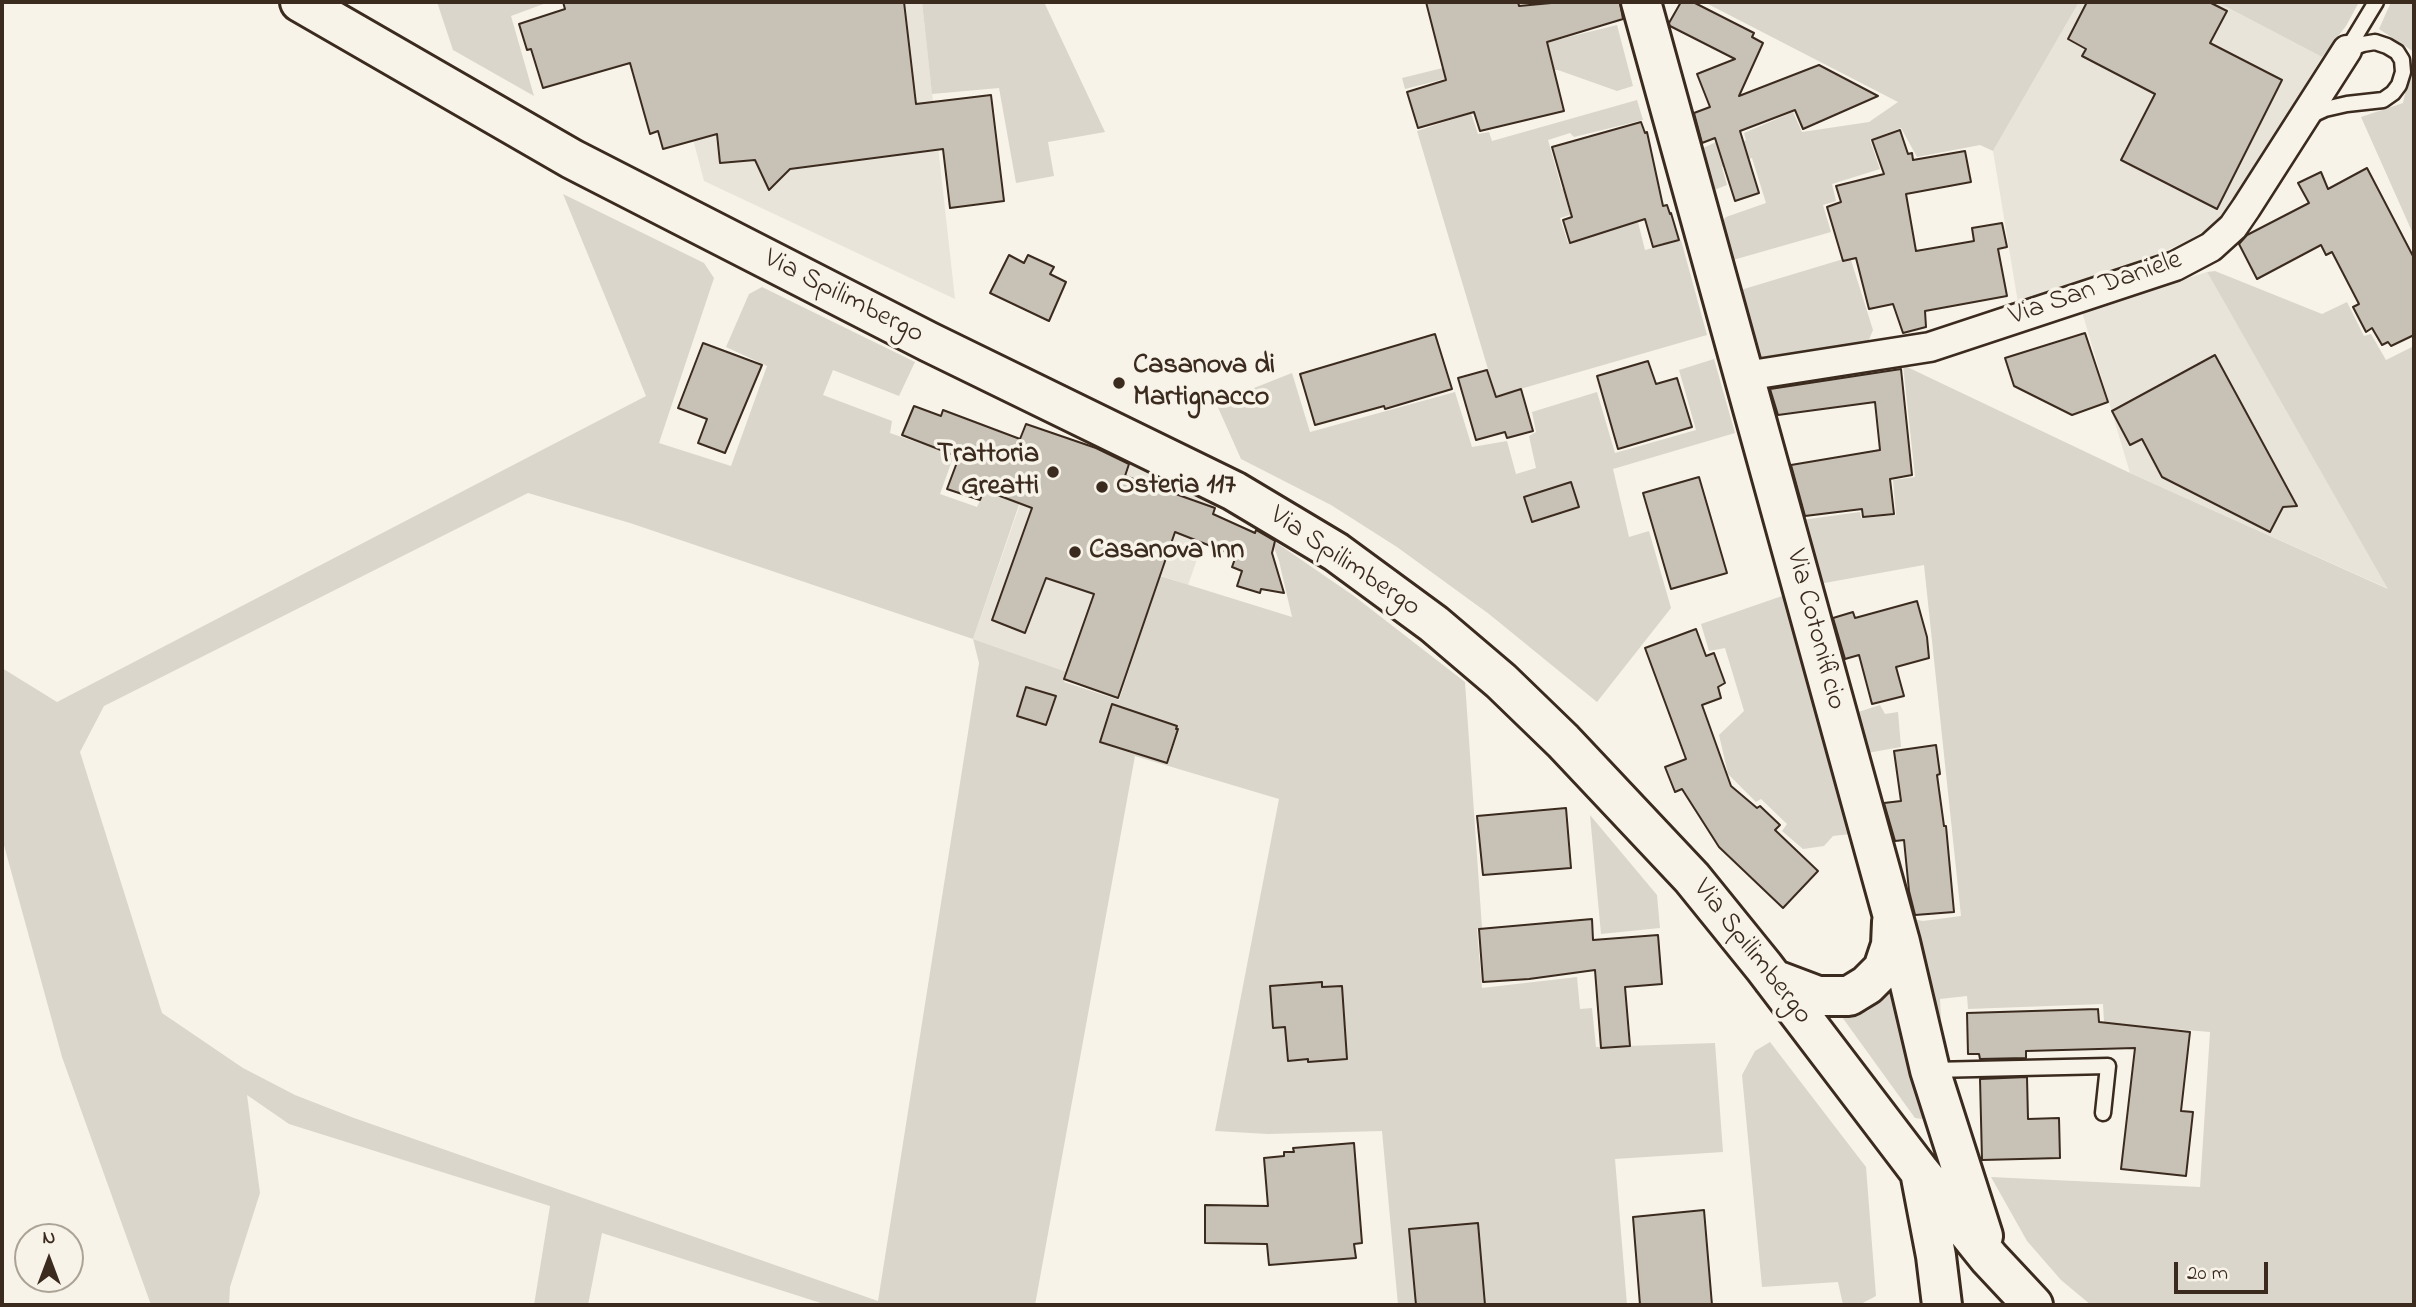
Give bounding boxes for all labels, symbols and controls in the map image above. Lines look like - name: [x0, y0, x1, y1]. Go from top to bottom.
- street label: Via Spilimbergo: [758, 243, 928, 353]
- street label: Via San Daniele: [2005, 245, 2187, 335]
- place label: Casanova di Martignacco: [1133, 350, 1275, 416]
- marker: Casanova di Martignacco: [1111, 375, 1127, 391]
- place label: Trattoria Greatti: [937, 439, 1039, 505]
- marker: Trattoria Greatti: [1045, 464, 1061, 480]
- place label: Osteria 117: [1116, 470, 1236, 504]
- marker: Osteria 117: [1094, 479, 1110, 495]
- street label: Via Spilimbergo: [1262, 500, 1426, 626]
- place label: Casanova Inn: [1089, 535, 1244, 569]
- marker: Casanova Inn: [1067, 544, 1083, 560]
- street label: Via Cotonificio: [1776, 546, 1852, 714]
- street label: Via Spilimbergo: [1684, 874, 1818, 1032]
- north arrow: [14, 1223, 84, 1293]
- text: N: [43, 1225, 55, 1252]
- scale bar: [2178, 1248, 2272, 1292]
- text: 20 m: [2187, 1259, 2228, 1289]

